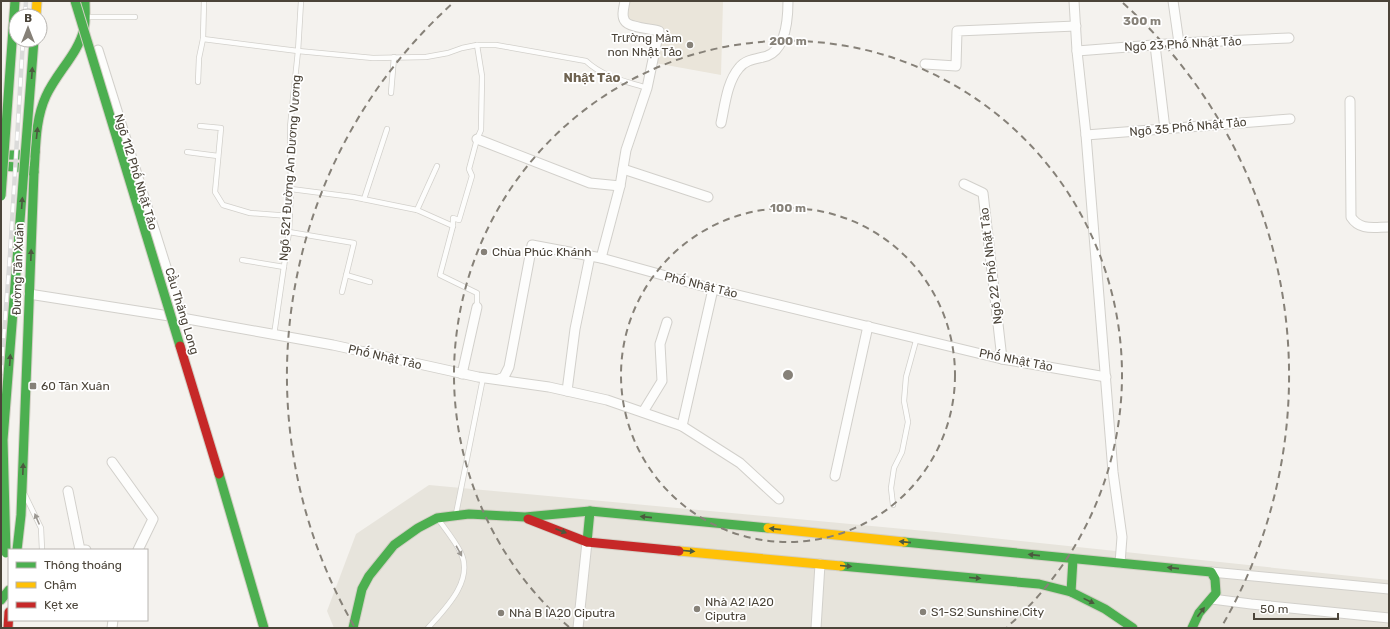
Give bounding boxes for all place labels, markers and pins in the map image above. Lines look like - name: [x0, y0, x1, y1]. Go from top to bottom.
- place label: Trường Mầm non Nhật Tảo: [607, 30, 682, 59]
- marker: Trường Mầm non Nhật Tảo: [685, 40, 695, 50]
- place label: Chùa Phúc Khánh: [492, 245, 592, 259]
- marker: Chùa Phúc Khánh: [479, 247, 489, 257]
- centre of rings: [781, 368, 795, 382]
- place label: 60 Tân Xuân: [41, 379, 110, 393]
- marker: 60 Tân Xuân: [28, 381, 38, 391]
- place label: Nhà A2 IA20 Ciputra: [705, 595, 774, 623]
- marker: Nhà A2 IA20 Ciputra: [692, 604, 702, 614]
- place label: S1-S2 Sunshine City: [931, 605, 1044, 619]
- place label: Nhà B IA20 Ciputra: [509, 606, 615, 620]
- marker: S1-S2 Sunshine City: [918, 607, 928, 617]
- marker: Nhà B IA20 Ciputra: [496, 608, 506, 618]

